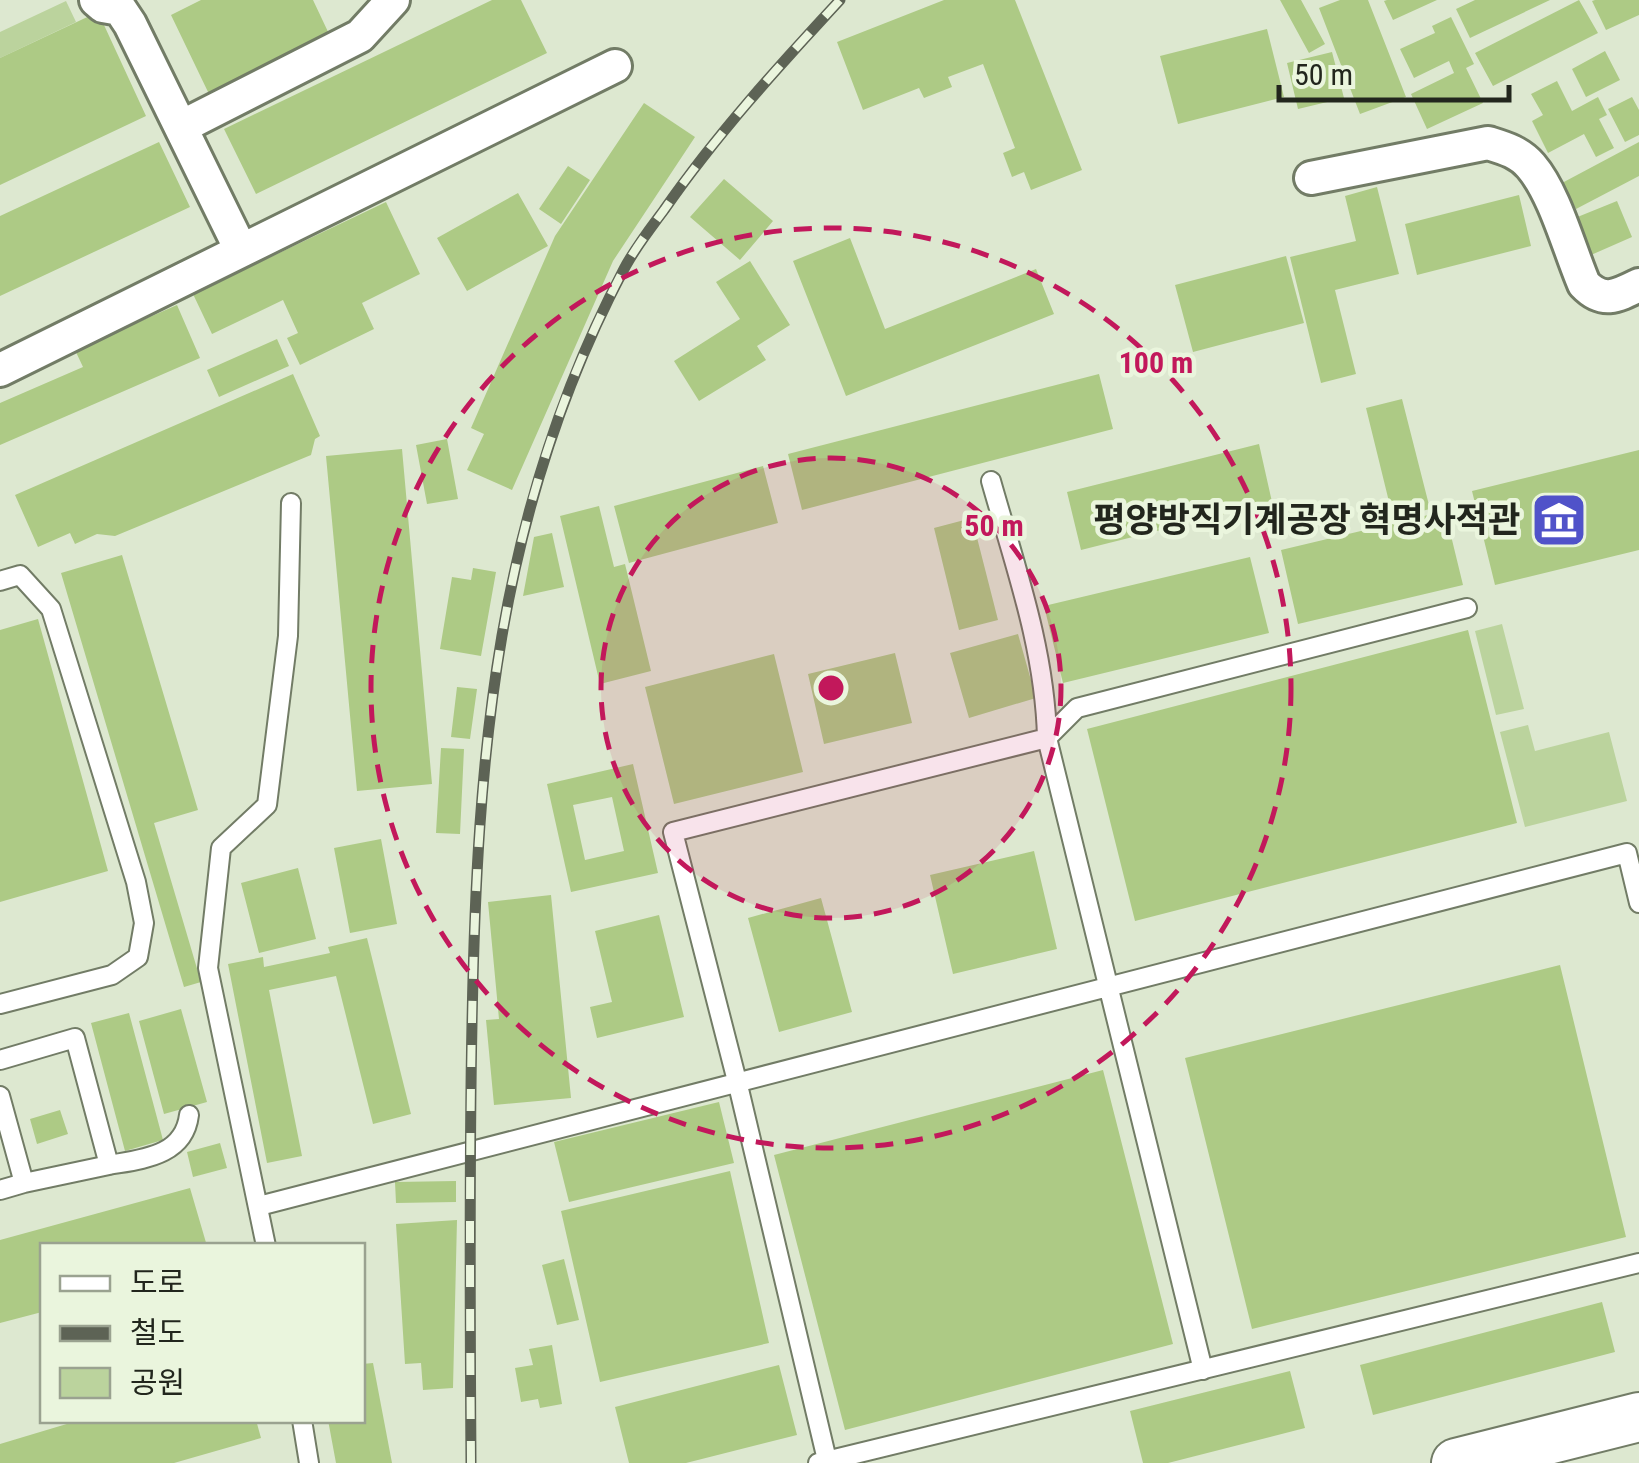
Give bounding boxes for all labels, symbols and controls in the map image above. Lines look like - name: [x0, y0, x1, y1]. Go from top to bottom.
- scale bar: [1279, 40, 1509, 102]
- text: 50 m: [1294, 57, 1353, 92]
- text: 100 m: [1119, 345, 1193, 380]
- museum icon: 평양방직기계공장 혁명사적관: [1529, 490, 1589, 550]
- place label: 평양방직기계공장 혁명사적관: [1093, 500, 1520, 541]
- text: 50 m: [964, 508, 1024, 543]
- centre of rings: [813, 670, 849, 706]
- legend: [40, 1243, 365, 1423]
- text: 도로: [130, 1265, 185, 1300]
- text: 철도: [130, 1315, 185, 1350]
- text: 공원: [130, 1365, 185, 1400]

